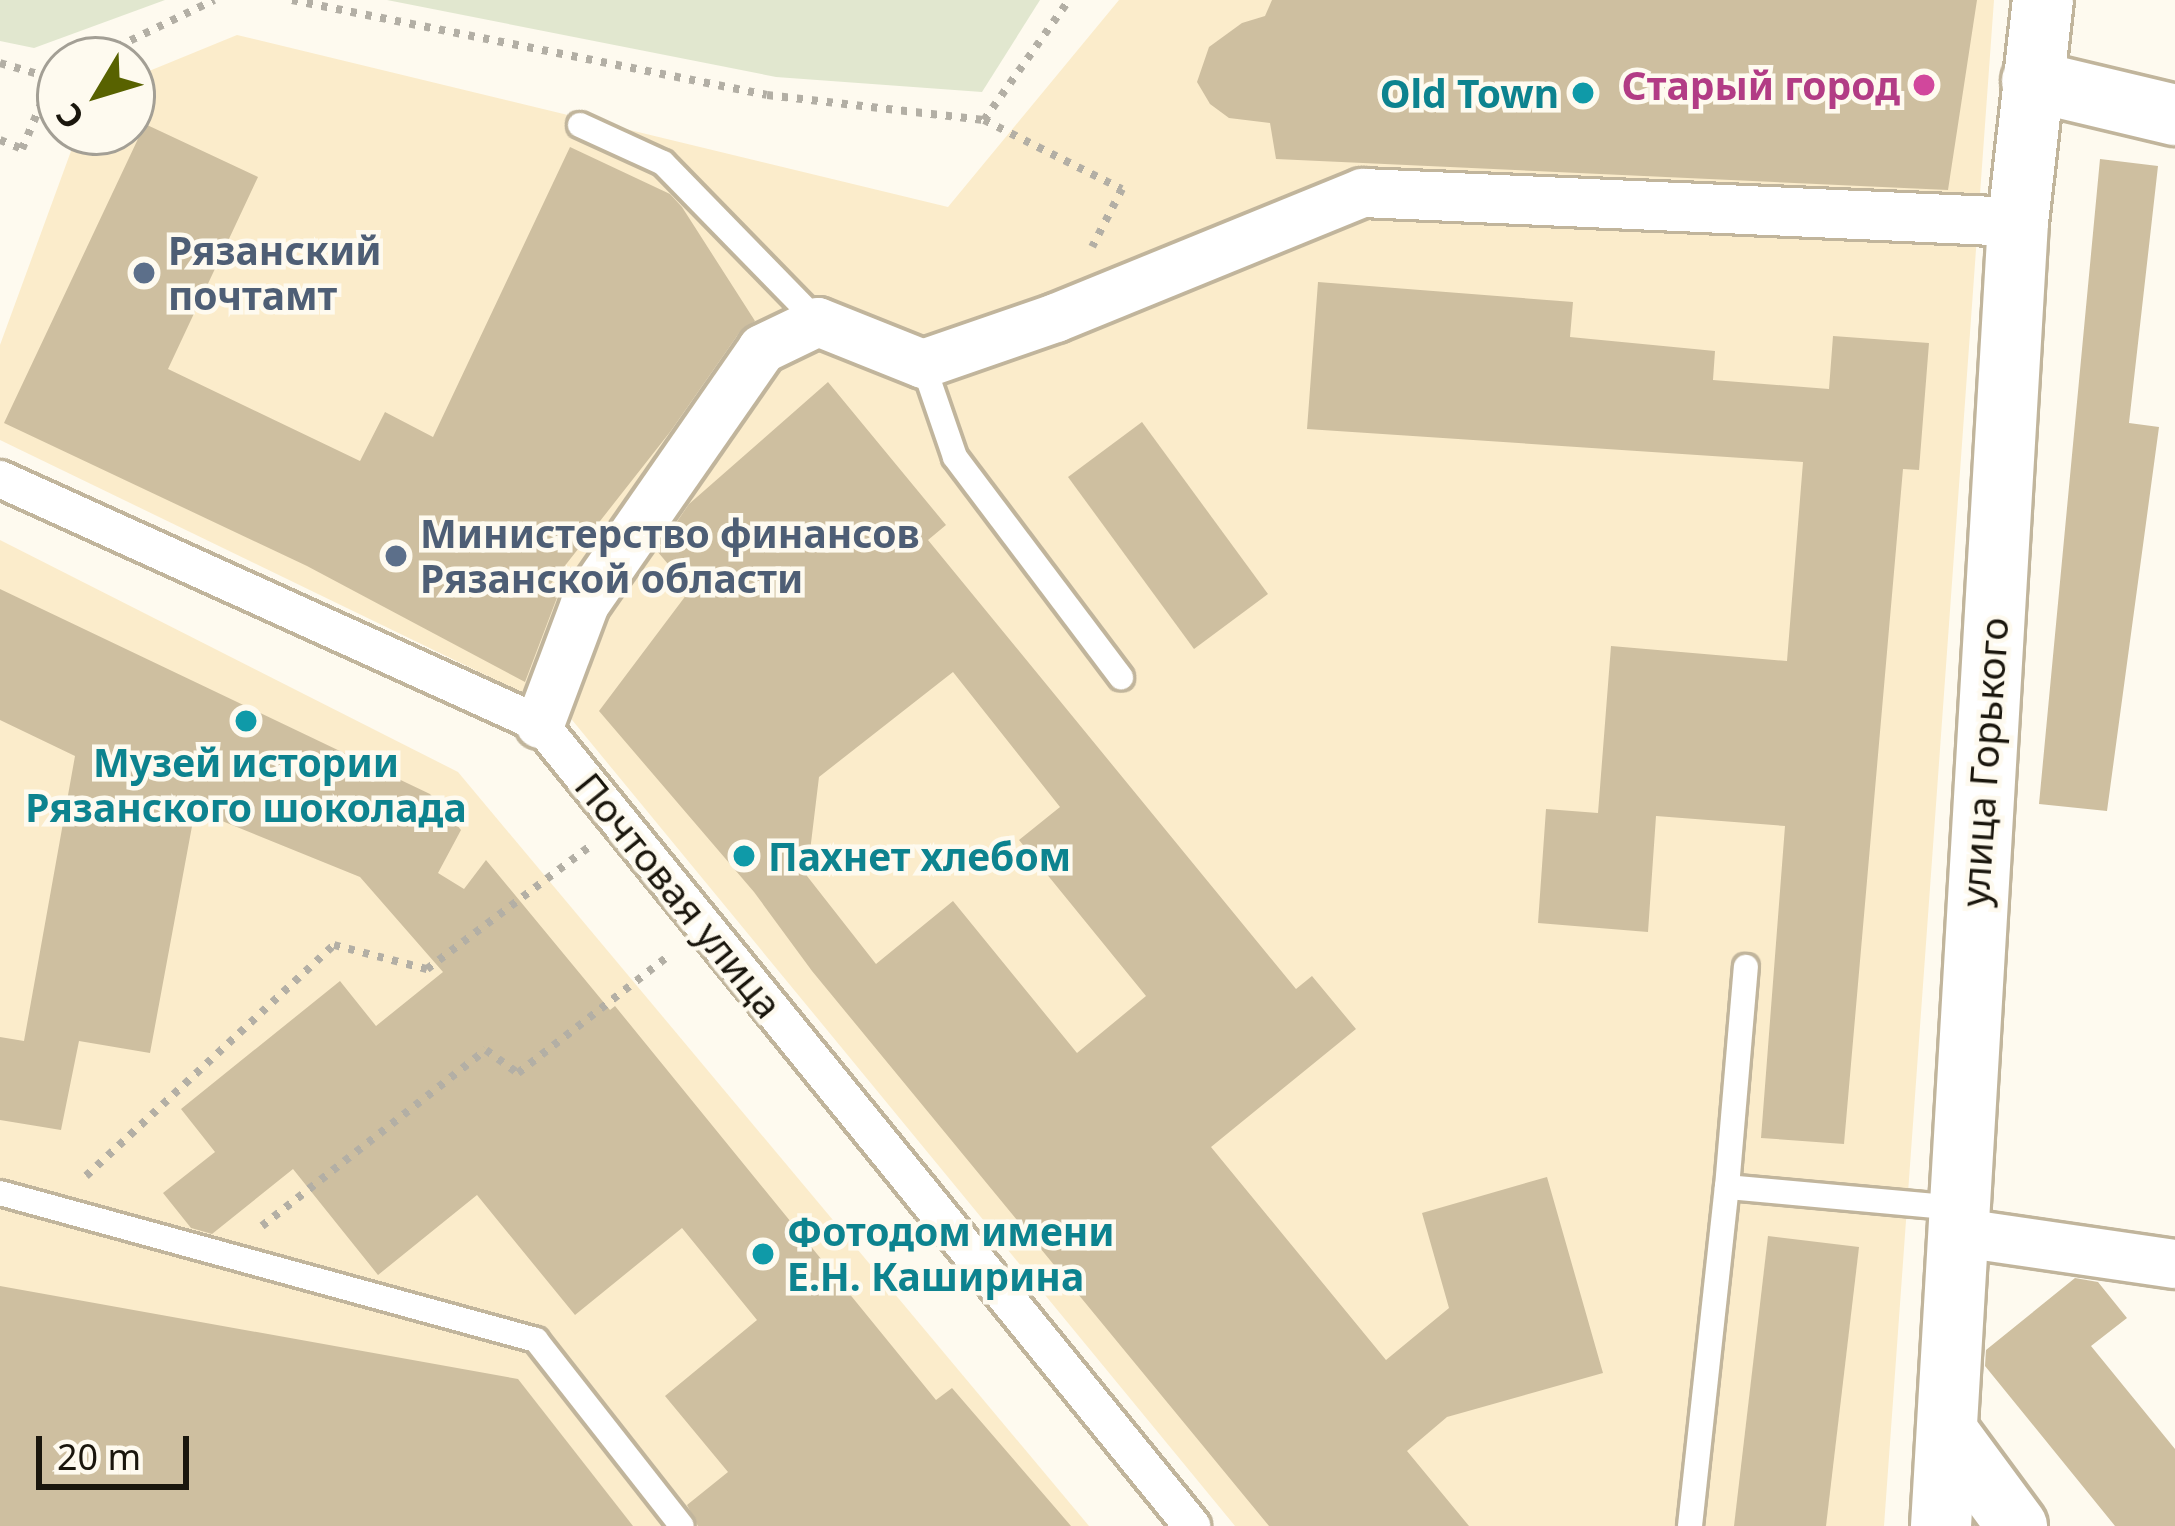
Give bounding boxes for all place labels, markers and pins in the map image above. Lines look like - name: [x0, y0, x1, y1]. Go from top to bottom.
- place label: Старый город: [1622, 62, 1900, 108]
- place label: Old Town: [1380, 70, 1559, 116]
- marker: Старый город: [1911, 72, 1937, 98]
- marker: Old Town: [1570, 80, 1596, 106]
- place label: Рязанский почтамт: [168, 228, 381, 319]
- marker: Рязанский почтамт: [131, 260, 157, 286]
- place label: Министерство финансов Рязанской области: [420, 511, 920, 602]
- marker: Министерство финансов Рязанской области: [383, 543, 409, 569]
- marker: Музей истории Рязанского шоколада: [233, 708, 259, 734]
- place label: Музей истории Рязанского шоколада: [25, 740, 467, 831]
- place label: Пахнет хлебом: [768, 833, 1071, 879]
- marker: Пахнет хлебом: [731, 843, 757, 869]
- place label: Фотодом имени Е.Н. Каширина: [787, 1209, 1115, 1300]
- marker: Фотодом имени Е.Н. Каширина: [750, 1241, 776, 1267]

